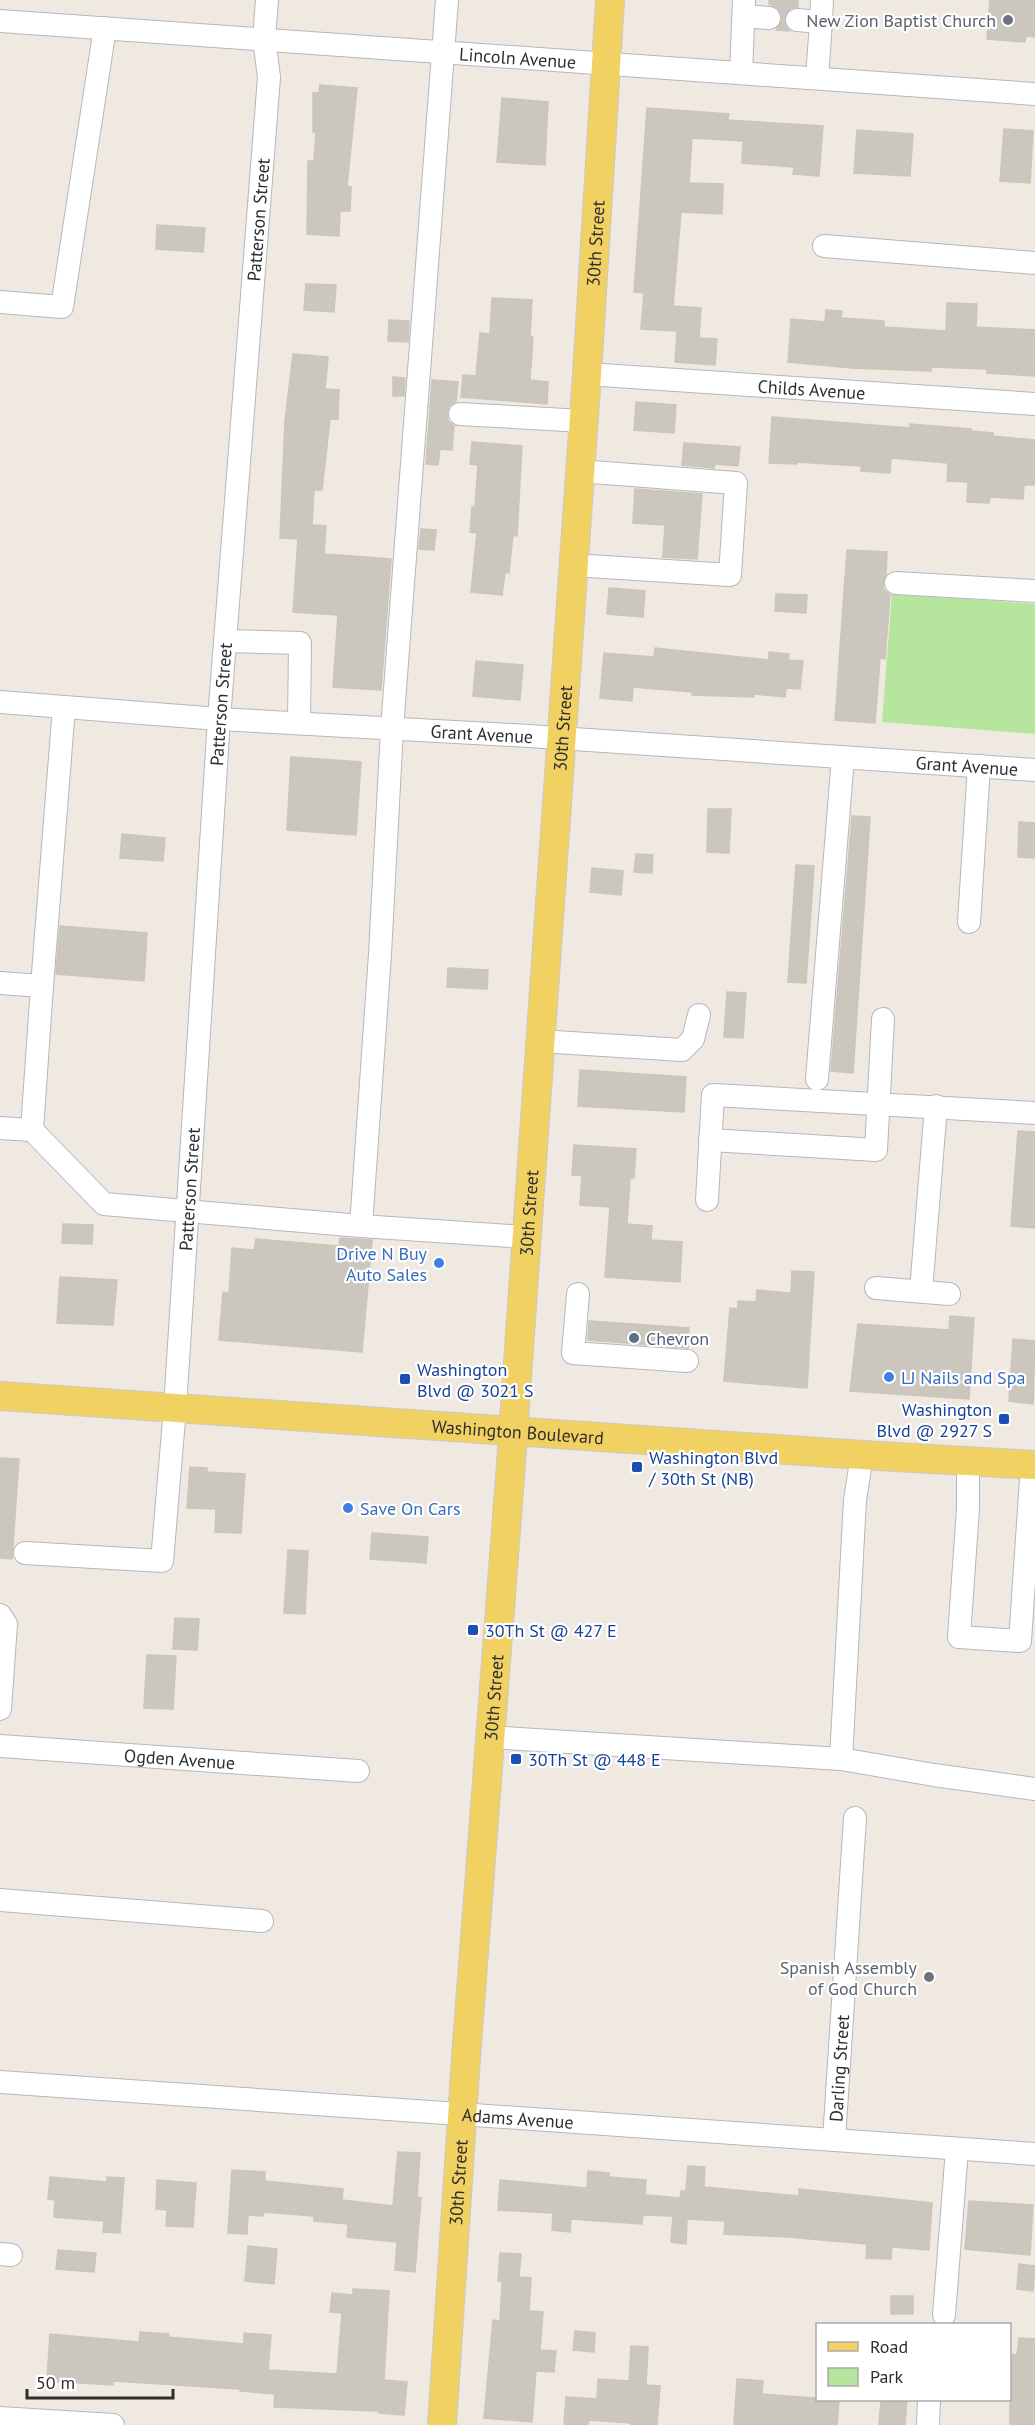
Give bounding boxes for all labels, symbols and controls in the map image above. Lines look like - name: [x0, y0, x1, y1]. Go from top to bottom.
- place label: New Zion Baptist Church: [806, 9, 996, 32]
- marker: New Zion Baptist Church: [1001, 13, 1015, 27]
- street label: Lincoln Avenue: [459, 42, 577, 73]
- street label: Patterson Street: [242, 157, 274, 282]
- street label: 30th Street: [581, 200, 609, 287]
- street label: Childs Avenue: [757, 374, 866, 404]
- street label: Patterson Street: [205, 642, 236, 767]
- street label: 30th Street: [548, 684, 577, 772]
- street label: Grant Avenue: [430, 719, 534, 748]
- street label: Grant Avenue: [915, 751, 1019, 780]
- street label: Patterson Street: [174, 1127, 204, 1252]
- street label: 30th Street: [514, 1169, 543, 1257]
- place label: Drive N Buy Auto Sales: [336, 1242, 428, 1286]
- marker: Drive N Buy Auto Sales: [432, 1256, 446, 1270]
- place label: Chevron: [646, 1327, 709, 1350]
- marker: Chevron: [627, 1331, 641, 1345]
- place label: Washington Blvd @ 3021 S: [417, 1358, 534, 1402]
- place label: LJ Nails and Spa: [901, 1366, 1025, 1389]
- marker: LJ Nails and Spa: [882, 1370, 896, 1384]
- marker: Washington Blvd @ 3021 S: [398, 1372, 412, 1386]
- place label: Washington Blvd @ 2927 S: [876, 1398, 992, 1442]
- marker: Washington Blvd @ 2927 S: [997, 1412, 1011, 1426]
- street label: Washington Boulevard: [431, 1414, 605, 1449]
- place label: Washington Blvd / 30th St (NB): [648, 1446, 778, 1490]
- marker: Washington Blvd / 30th St (NB): [630, 1460, 644, 1474]
- place label: Save On Cars: [360, 1497, 460, 1520]
- marker: Save On Cars: [341, 1501, 355, 1515]
- place label: 30Th St @ 427 E: [485, 1619, 617, 1642]
- marker: 30Th St @ 427 E: [466, 1623, 480, 1637]
- street label: 30th Street: [479, 1654, 508, 1742]
- street label: Ogden Avenue: [123, 1743, 236, 1774]
- place label: 30Th St @ 448 E: [528, 1748, 661, 1771]
- marker: 30Th St @ 448 E: [509, 1752, 523, 1766]
- place label: Spanish Assembly of God Church: [780, 1956, 918, 2000]
- marker: Spanish Assembly of God Church: [922, 1970, 936, 1984]
- street label: Darling Street: [824, 2014, 854, 2122]
- street label: Adams Avenue: [461, 2103, 574, 2133]
- street label: 30th Street: [444, 2139, 472, 2226]
- legend: [816, 2323, 1011, 2401]
- text: Road: [870, 2335, 908, 2358]
- scale bar: [27, 2362, 172, 2400]
- text: Park: [870, 2365, 903, 2388]
- text: 50 m: [36, 2371, 75, 2394]

